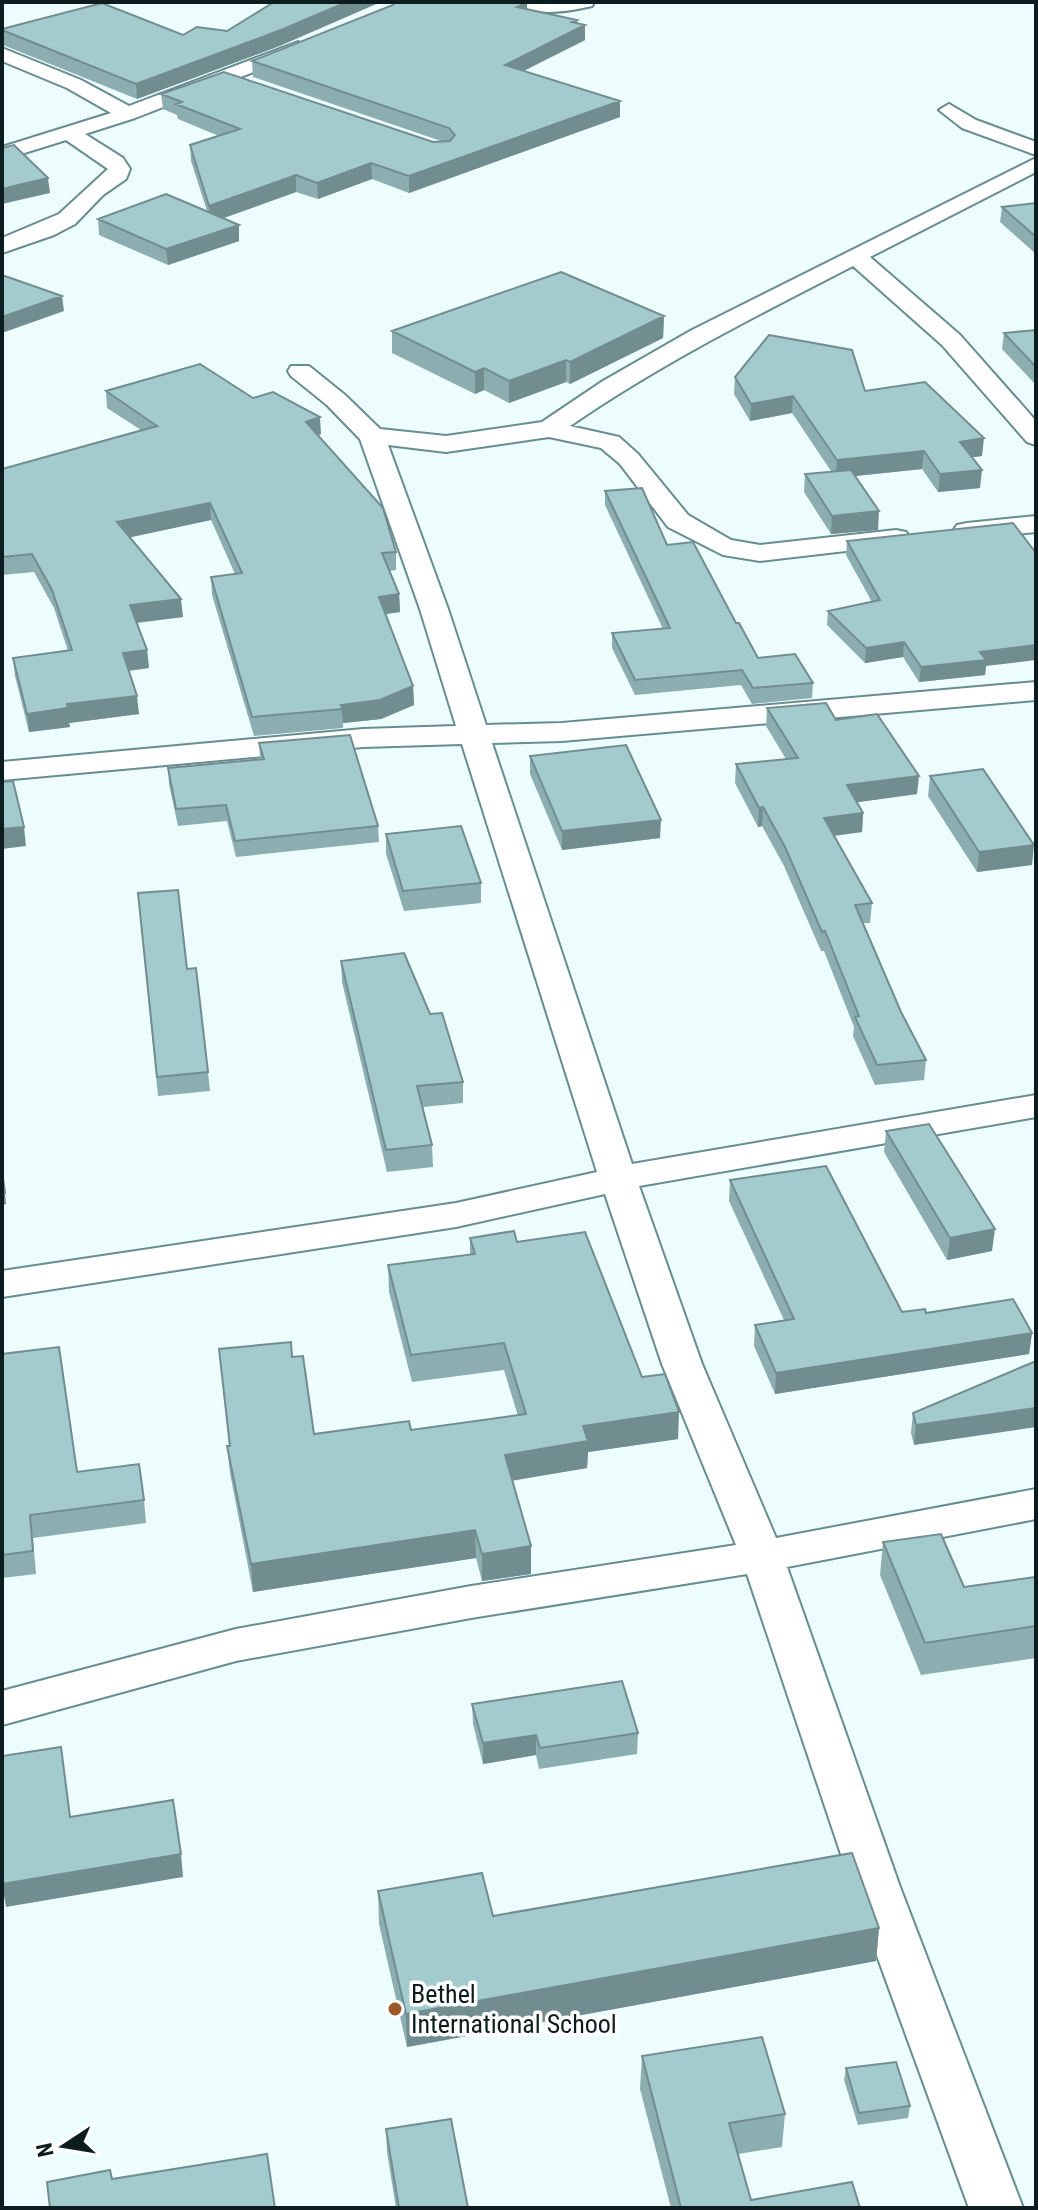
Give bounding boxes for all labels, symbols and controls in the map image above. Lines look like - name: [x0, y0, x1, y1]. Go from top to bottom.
- place label: Bethel International School: [411, 1979, 617, 2039]
- marker: Bethel International School: [386, 2000, 404, 2018]
- north arrow: [24, 2106, 104, 2186]
- text: N: [31, 2141, 59, 2159]

